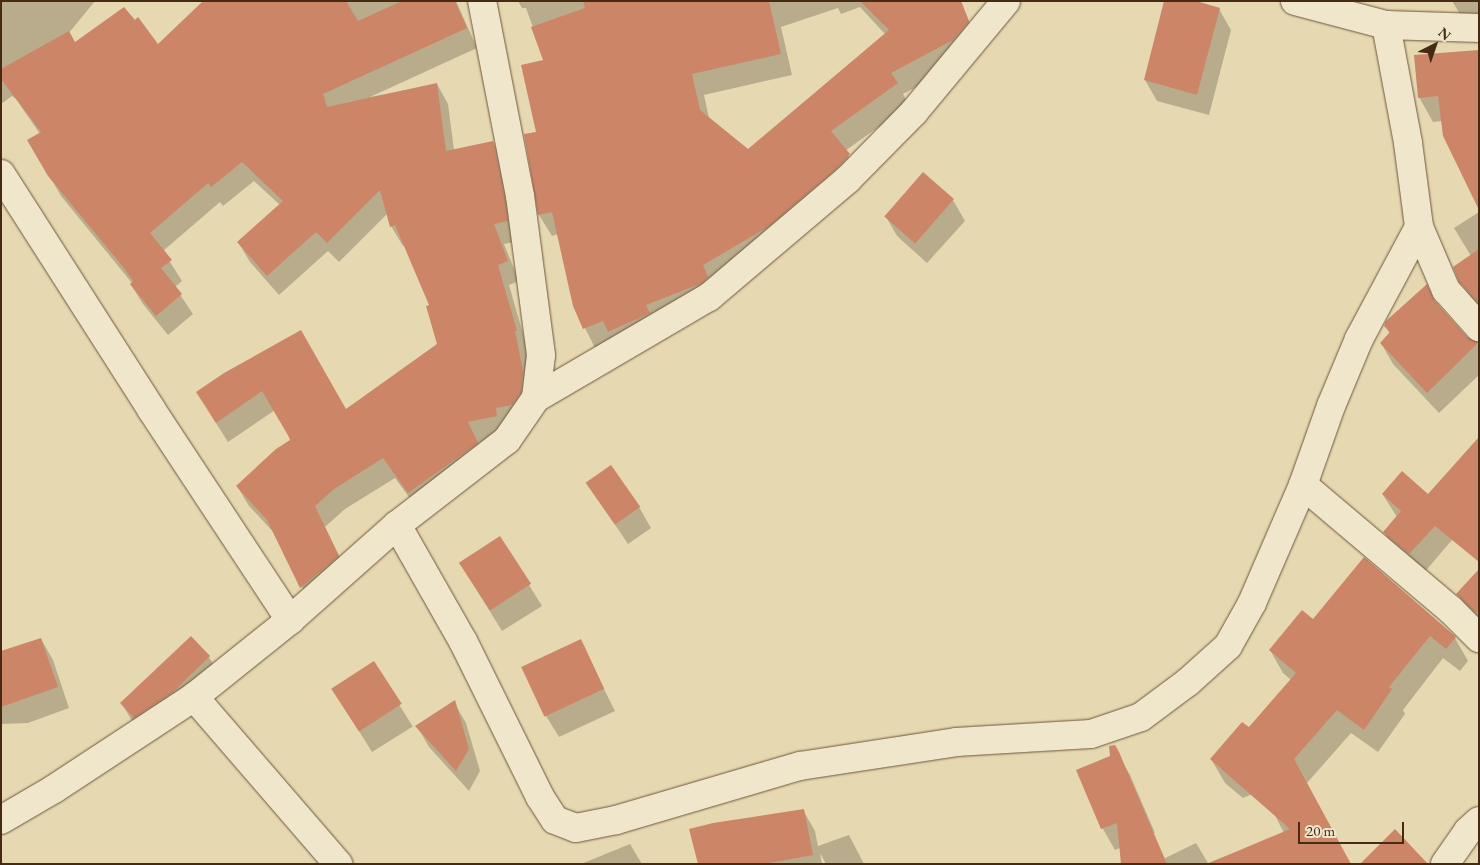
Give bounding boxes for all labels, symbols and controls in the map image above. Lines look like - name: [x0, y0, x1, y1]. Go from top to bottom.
- north arrow: [1410, 20, 1460, 70]
- text: N: [1435, 23, 1455, 44]
- scale bar: [1300, 812, 1406, 844]
- text: 20 m: [1306, 821, 1335, 840]

